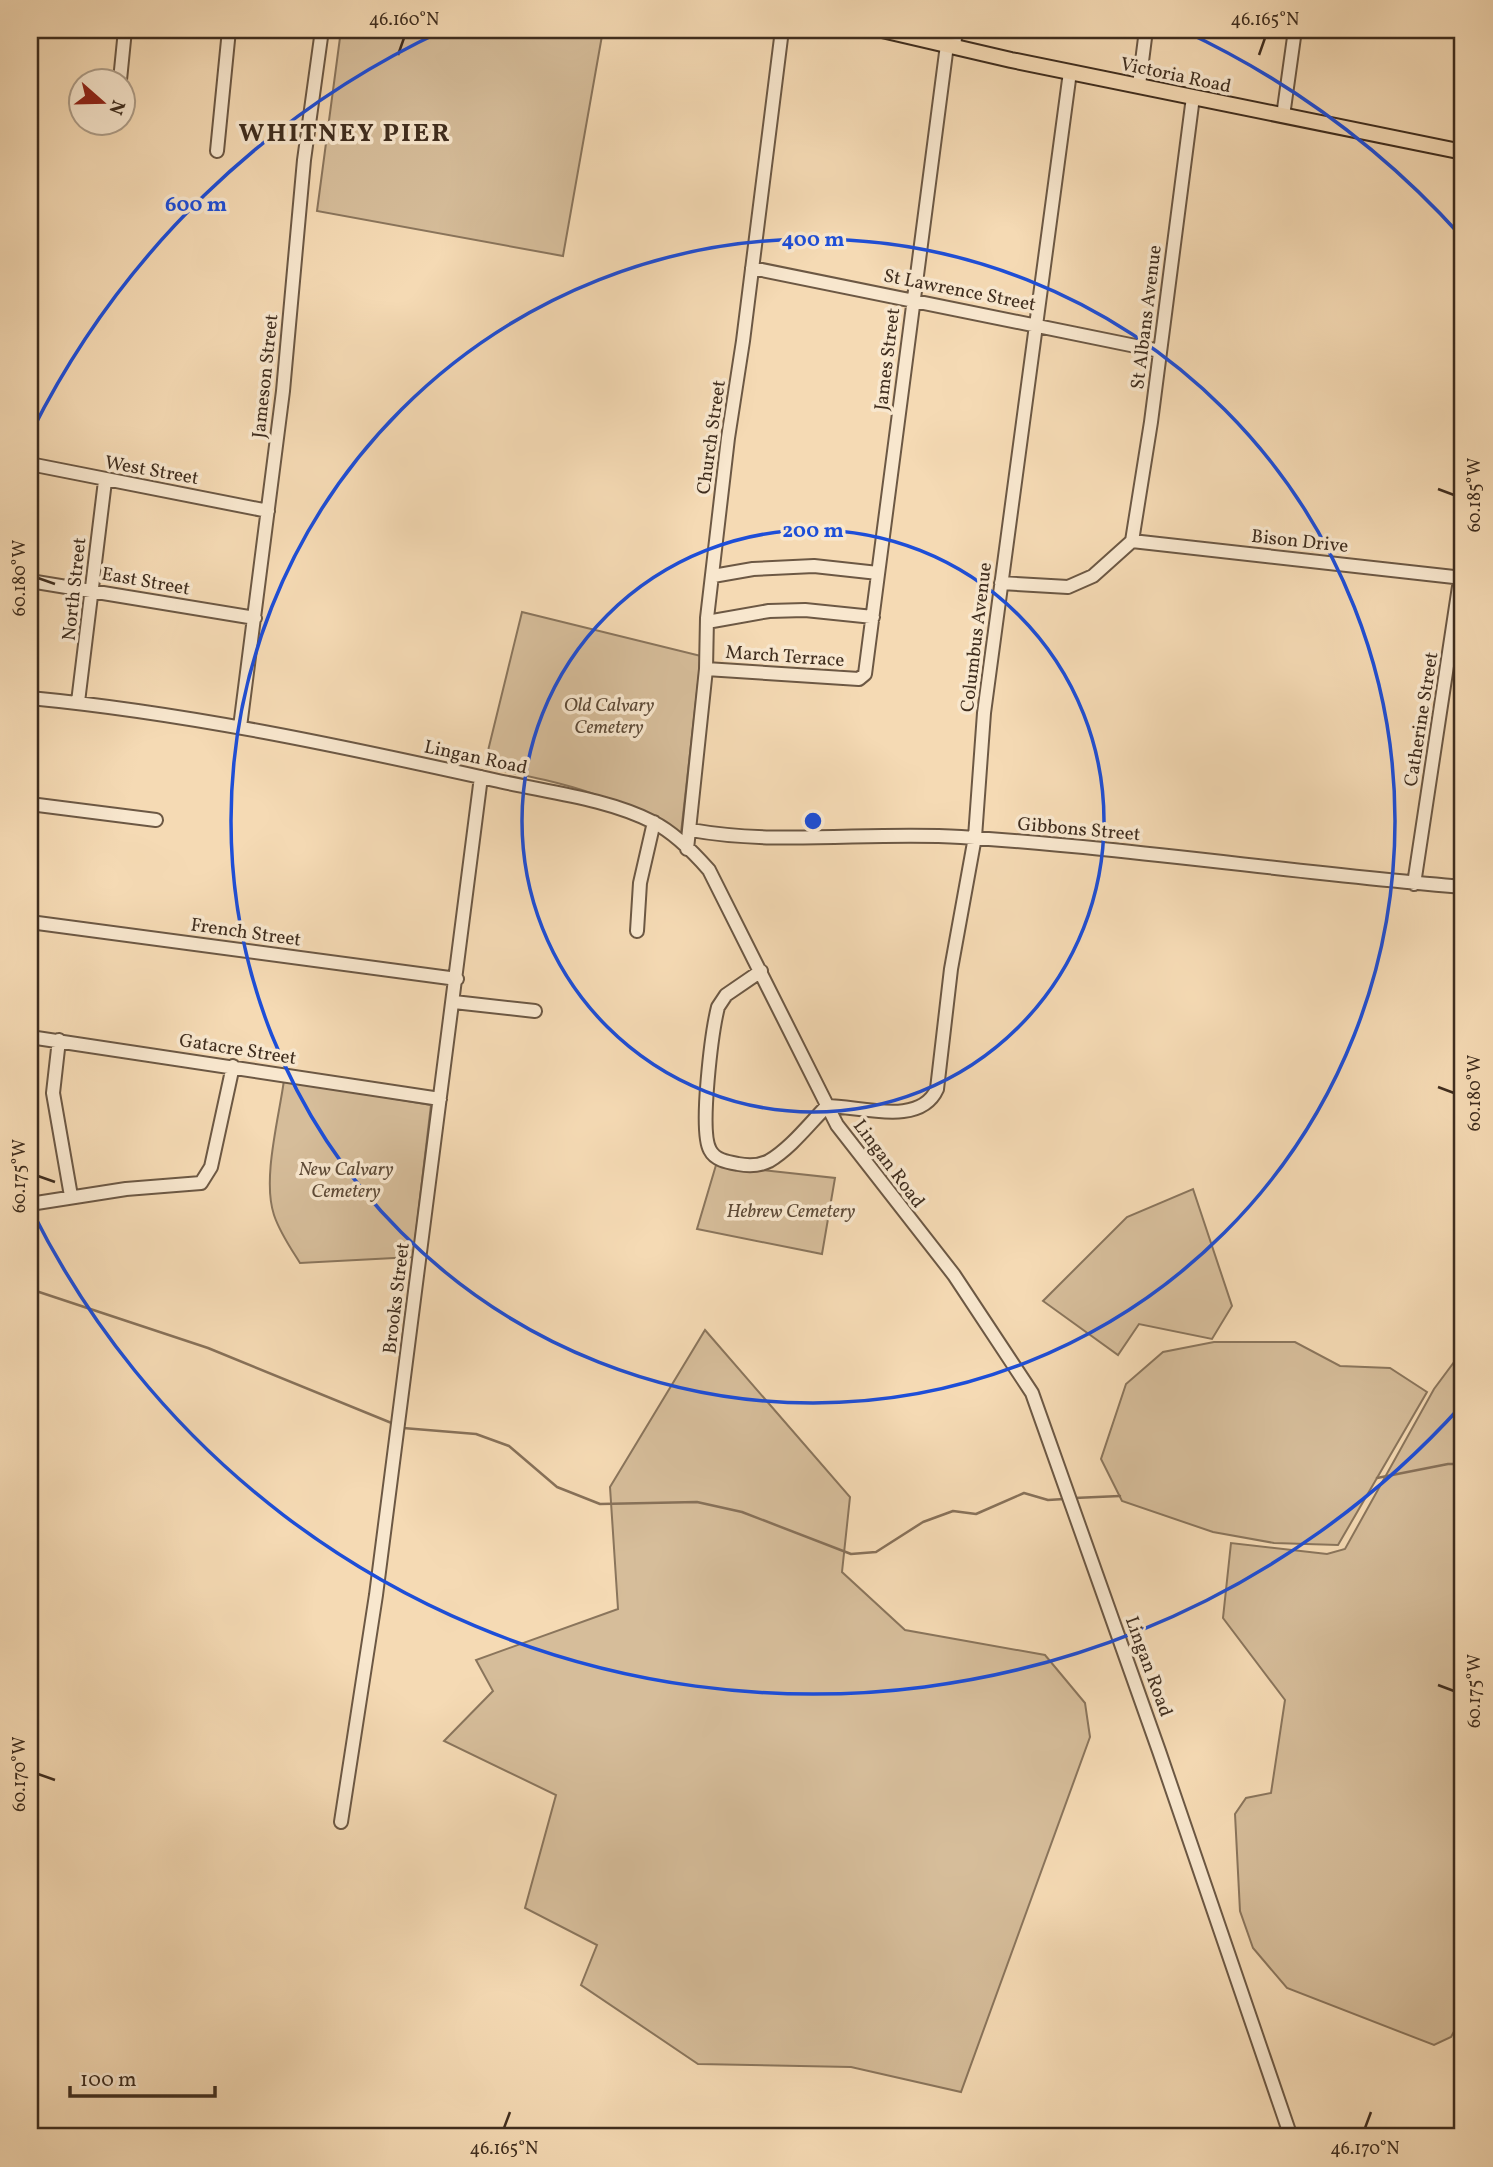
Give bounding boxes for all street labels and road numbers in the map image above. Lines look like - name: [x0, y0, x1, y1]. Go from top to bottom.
- street label: Victoria Road: [1118, 52, 1233, 100]
- street label: St Albans Avenue: [1125, 244, 1169, 391]
- street label: St Lawrence Street: [881, 263, 1038, 319]
- street label: James Street: [869, 306, 907, 412]
- street label: Jameson Street: [247, 313, 285, 440]
- street label: Church Street: [691, 378, 733, 496]
- street label: West Street: [103, 450, 201, 492]
- street label: Bison Drive: [1250, 524, 1350, 560]
- street label: North Street: [57, 536, 93, 642]
- street label: East Street: [99, 561, 192, 603]
- street label: Columbus Avenue: [955, 561, 999, 714]
- street label: March Terrace: [724, 640, 845, 674]
- street label: Catherine Street: [1398, 650, 1446, 789]
- street label: Lingan Road: [422, 734, 530, 782]
- street label: Gibbons Street: [1016, 812, 1142, 848]
- street label: French Street: [189, 912, 303, 954]
- street label: Gatacre Street: [177, 1028, 298, 1072]
- street label: Lingan Road: [846, 1114, 930, 1214]
- street label: Brooks Street: [377, 1241, 417, 1355]
- street label: Lingan Road: [1118, 1613, 1178, 1720]

